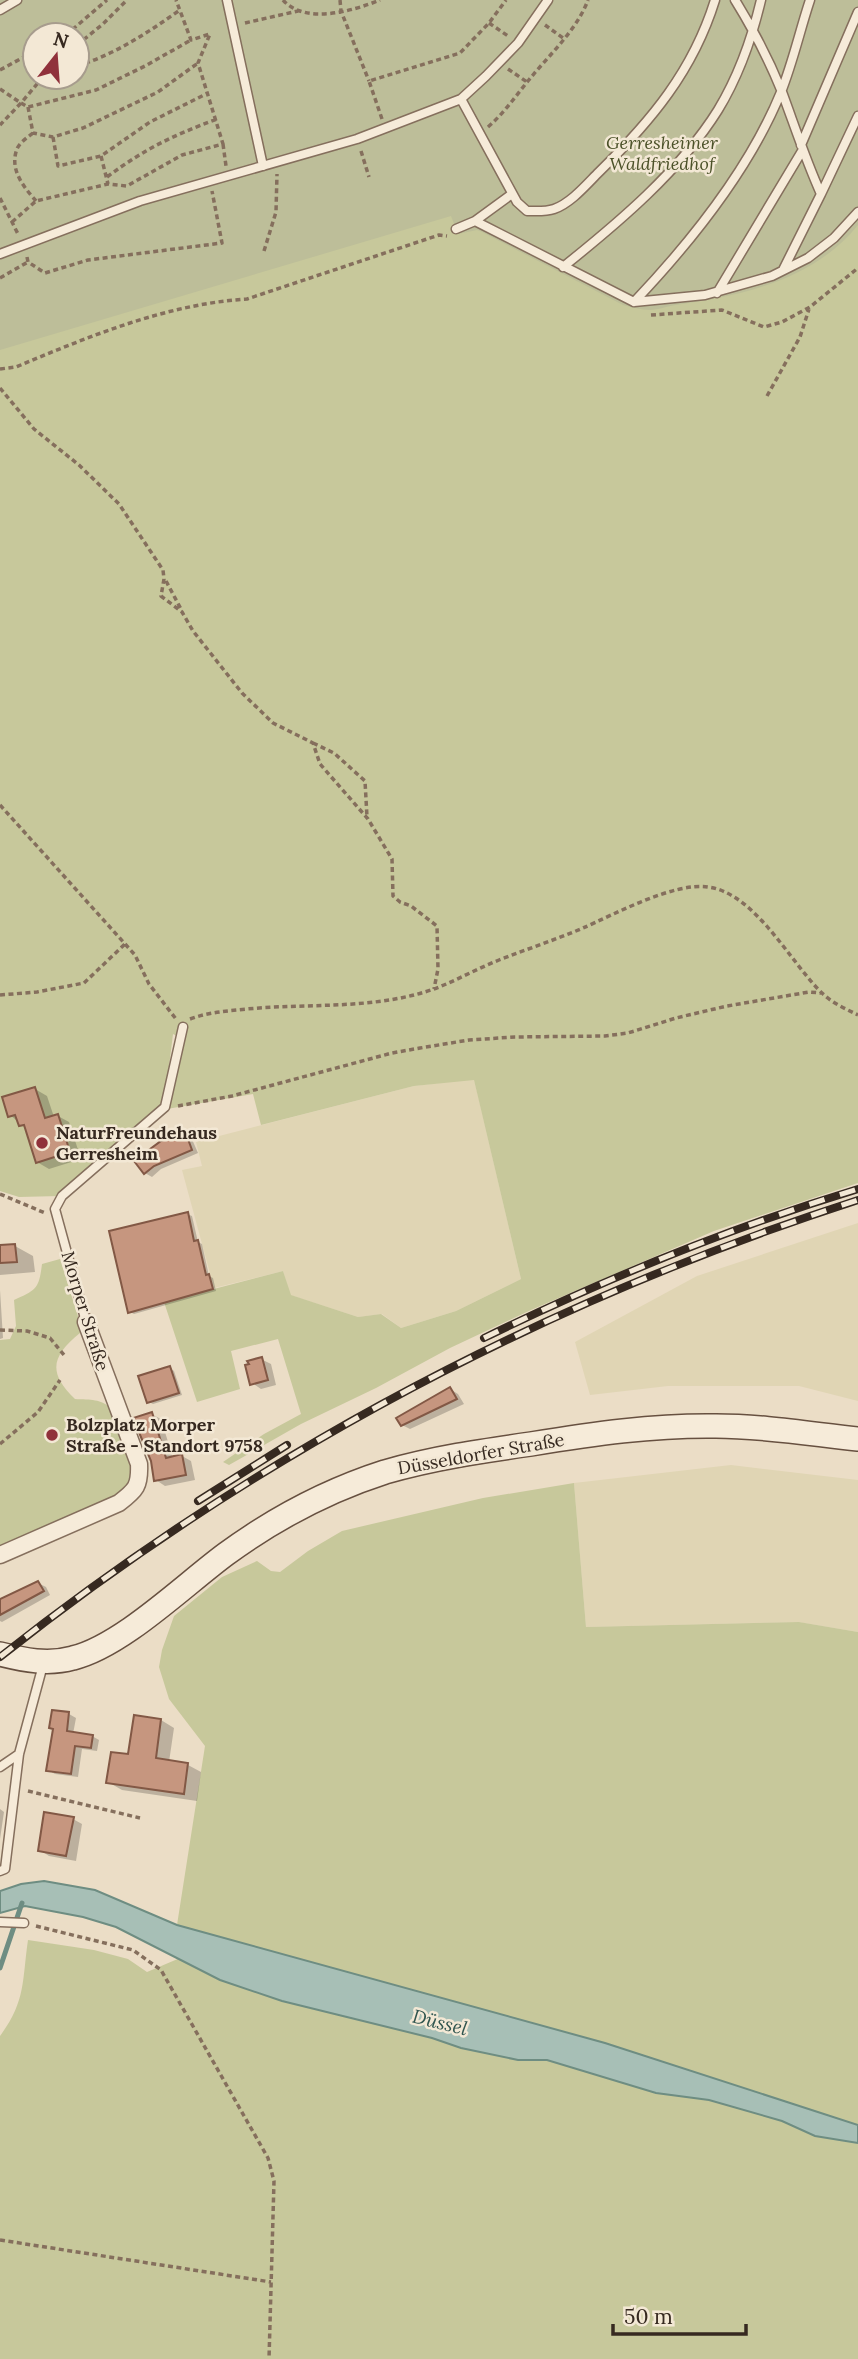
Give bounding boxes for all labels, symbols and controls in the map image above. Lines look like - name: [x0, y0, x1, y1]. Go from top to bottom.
- north arrow: [21, 21, 91, 91]
- text: N: [50, 26, 72, 53]
- park label: Gerresheimer Waldfriedhof: [606, 131, 719, 175]
- place label: NaturFreundehaus Gerresheim: [56, 1121, 217, 1165]
- marker: NaturFreundehaus Gerresheim: [34, 1135, 50, 1151]
- street label: Morper Straße: [56, 1248, 115, 1374]
- place label: Bolzplatz Morper Straße - Standort 9758: [66, 1413, 263, 1457]
- marker: Bolzplatz Morper Straße - Standort 9758: [44, 1427, 60, 1443]
- street label: Düsseldorfer Straße: [396, 1427, 566, 1479]
- water label: Düssel: [410, 2004, 471, 2041]
- scale bar: [613, 2292, 746, 2336]
- text: 50 m: [624, 2303, 673, 2330]

